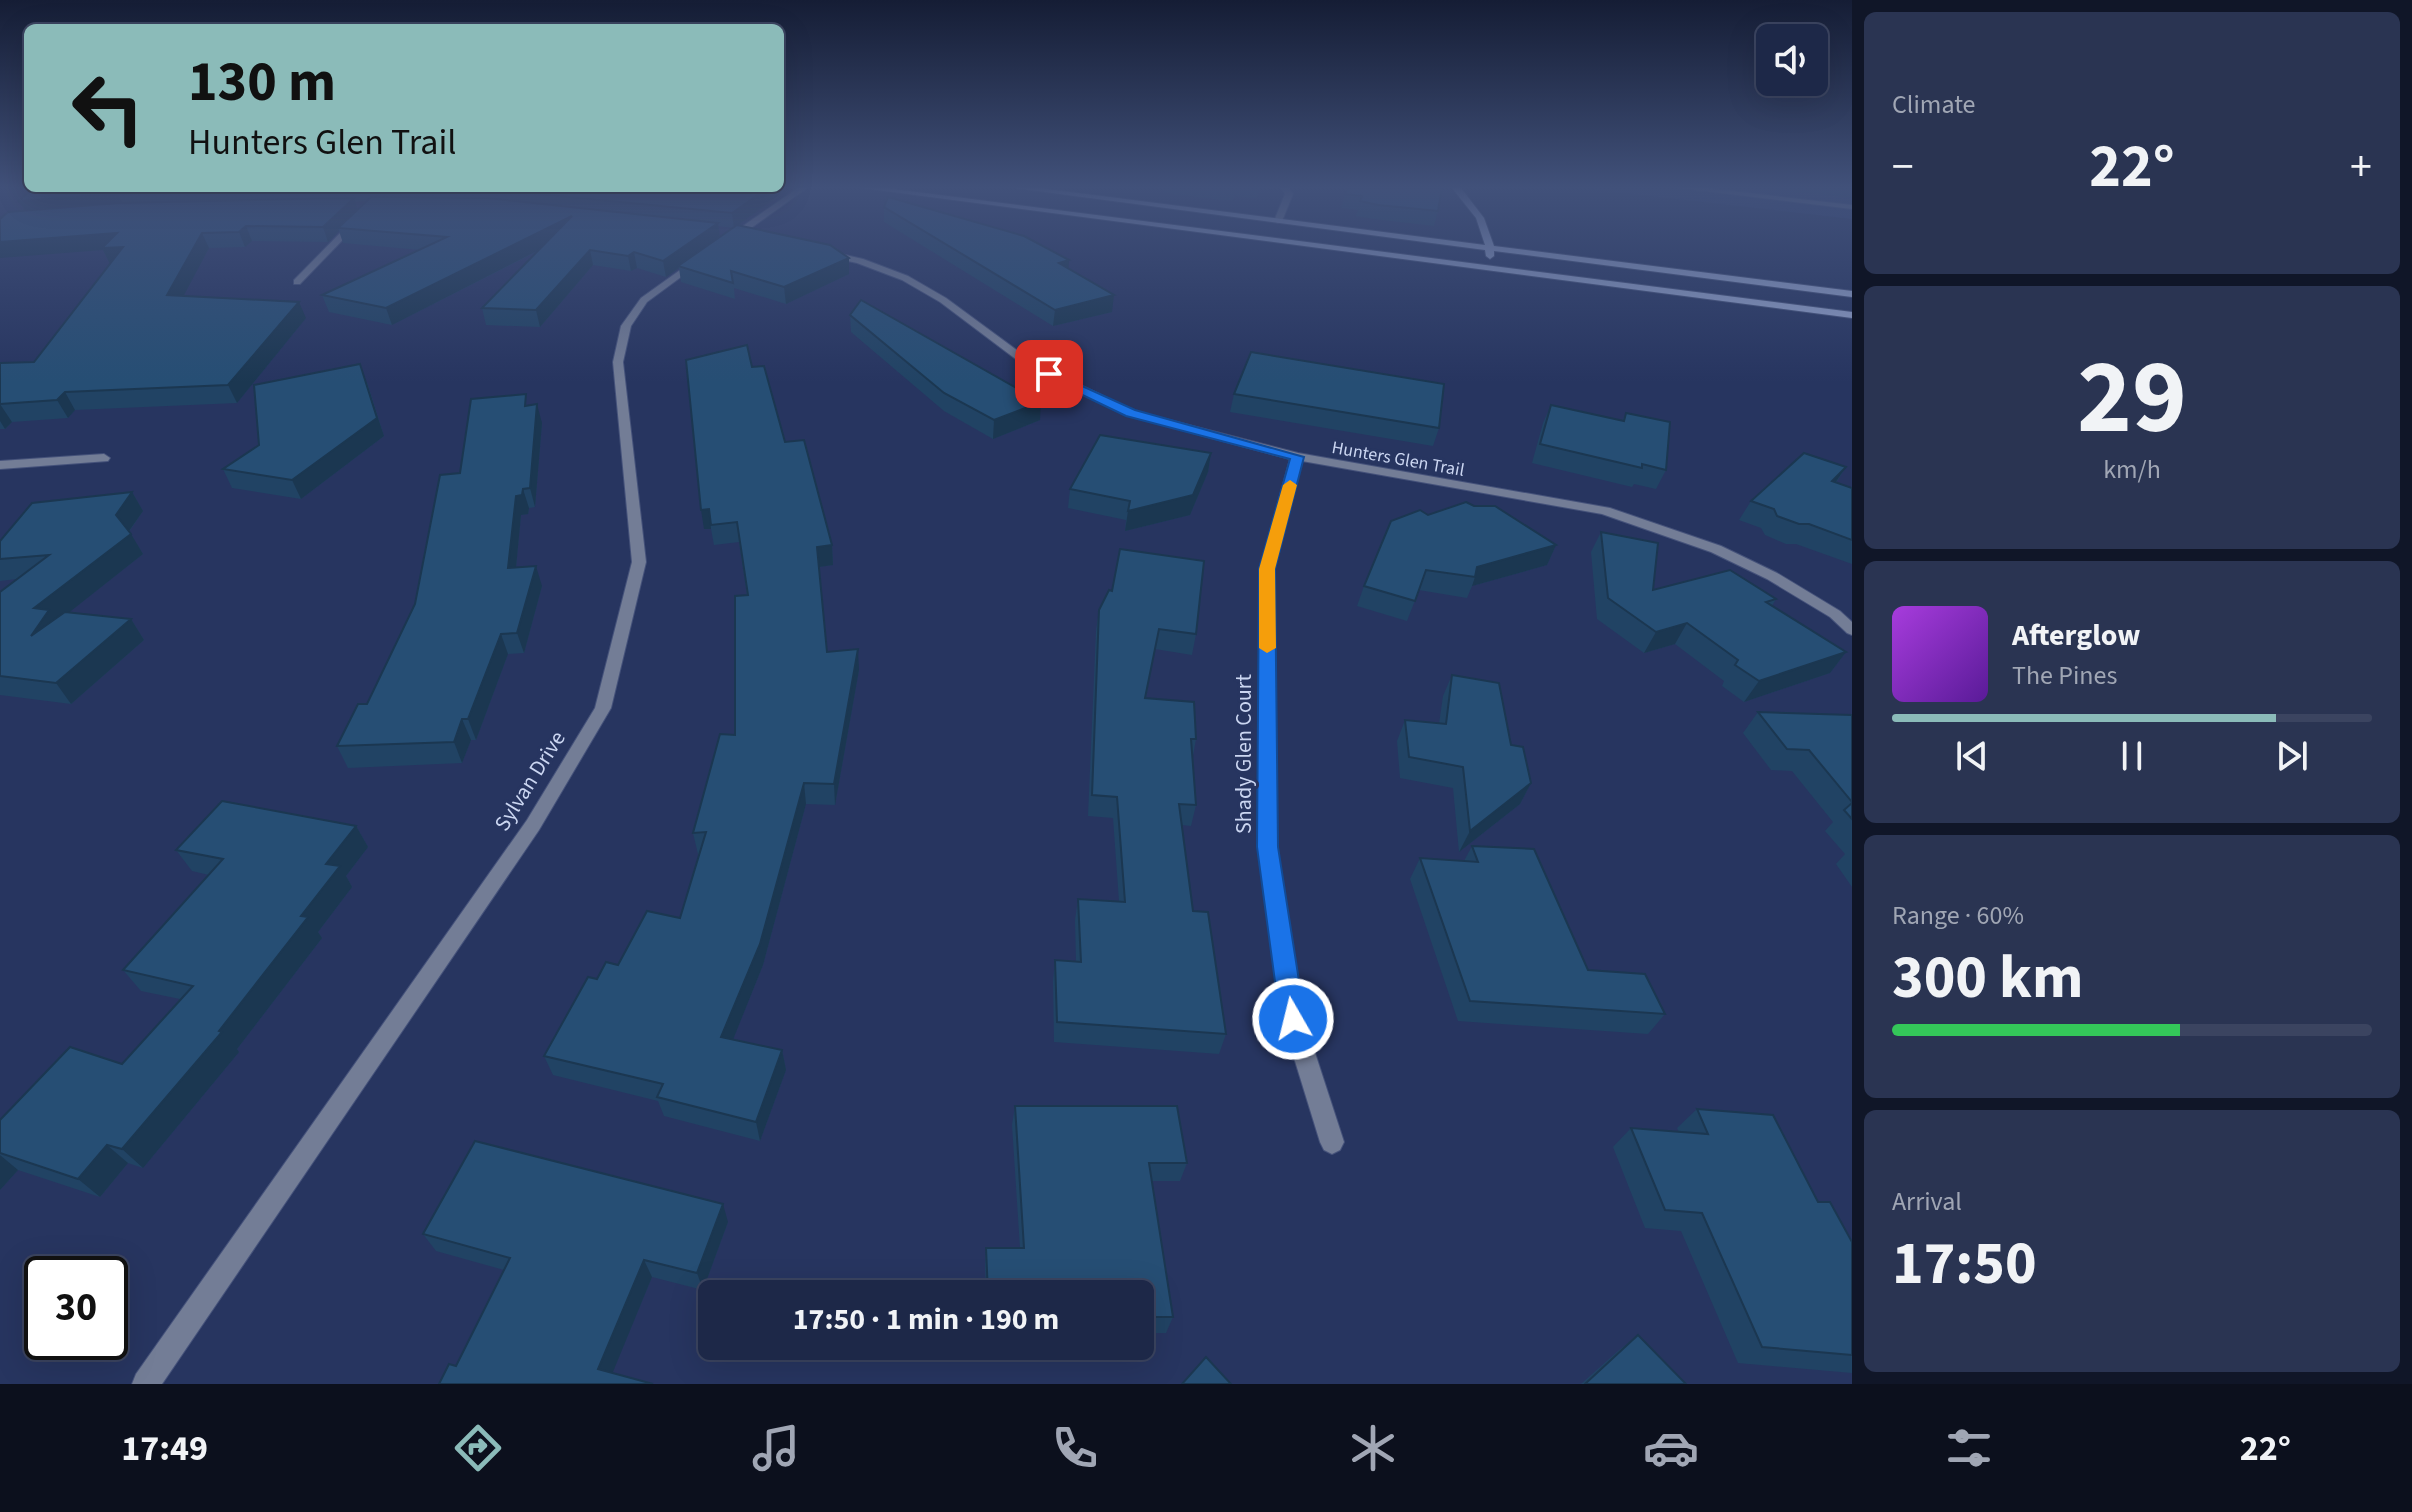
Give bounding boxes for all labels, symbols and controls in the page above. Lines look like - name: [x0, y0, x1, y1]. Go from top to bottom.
- map controls: [1756, 24, 1828, 96]
- button: sound: [1756, 24, 1828, 96]
- text: 130 m: [188, 43, 336, 122]
- icon: left: [56, 56, 160, 160]
- text: Climate: [1892, 86, 1976, 123]
- text: Hunters Glen Trail: [188, 117, 457, 168]
- text: 22°: [2089, 125, 2175, 210]
- text: −: [1892, 136, 1914, 199]
- text: +: [2350, 136, 2372, 199]
- text: 29: [2077, 325, 2187, 473]
- pin: [1015, 340, 1083, 408]
- icon: arrive: [1027, 352, 1071, 396]
- street label: Hunters Glen Trail: [1330, 435, 1466, 483]
- text: km/h: [2103, 451, 2161, 488]
- text: Afterglow: [2012, 614, 2140, 657]
- text: The Pines: [2012, 657, 2117, 694]
- street label: Shady Glen Court: [1228, 674, 1260, 834]
- street label: Sylvan Drive: [487, 725, 573, 837]
- icon: previous: [1950, 734, 1994, 778]
- icon: pause: [2110, 734, 2154, 778]
- icon: next: [2270, 734, 2314, 778]
- text: Range · 60%: [1892, 897, 2024, 934]
- text: 300 km: [1892, 936, 2083, 1021]
- position arrow: [1251, 977, 1335, 1061]
- text: Arrival: [1892, 1183, 1962, 1220]
- text: 17:50: [1892, 1222, 2037, 1307]
- speed limit sign: 30: [24, 1256, 128, 1360]
- text: 17:50 · 1 min · 190 m: [793, 1298, 1059, 1341]
- icon: directions: [450, 1420, 506, 1476]
- icon: music: [748, 1420, 804, 1476]
- icon: phone: [1047, 1420, 1103, 1476]
- icon: climate: [1345, 1420, 1401, 1476]
- icon: car: [1643, 1420, 1699, 1476]
- icon: filters: [1941, 1420, 1997, 1476]
- text: 17:49: [121, 1423, 208, 1474]
- text: 22°: [2240, 1423, 2291, 1474]

